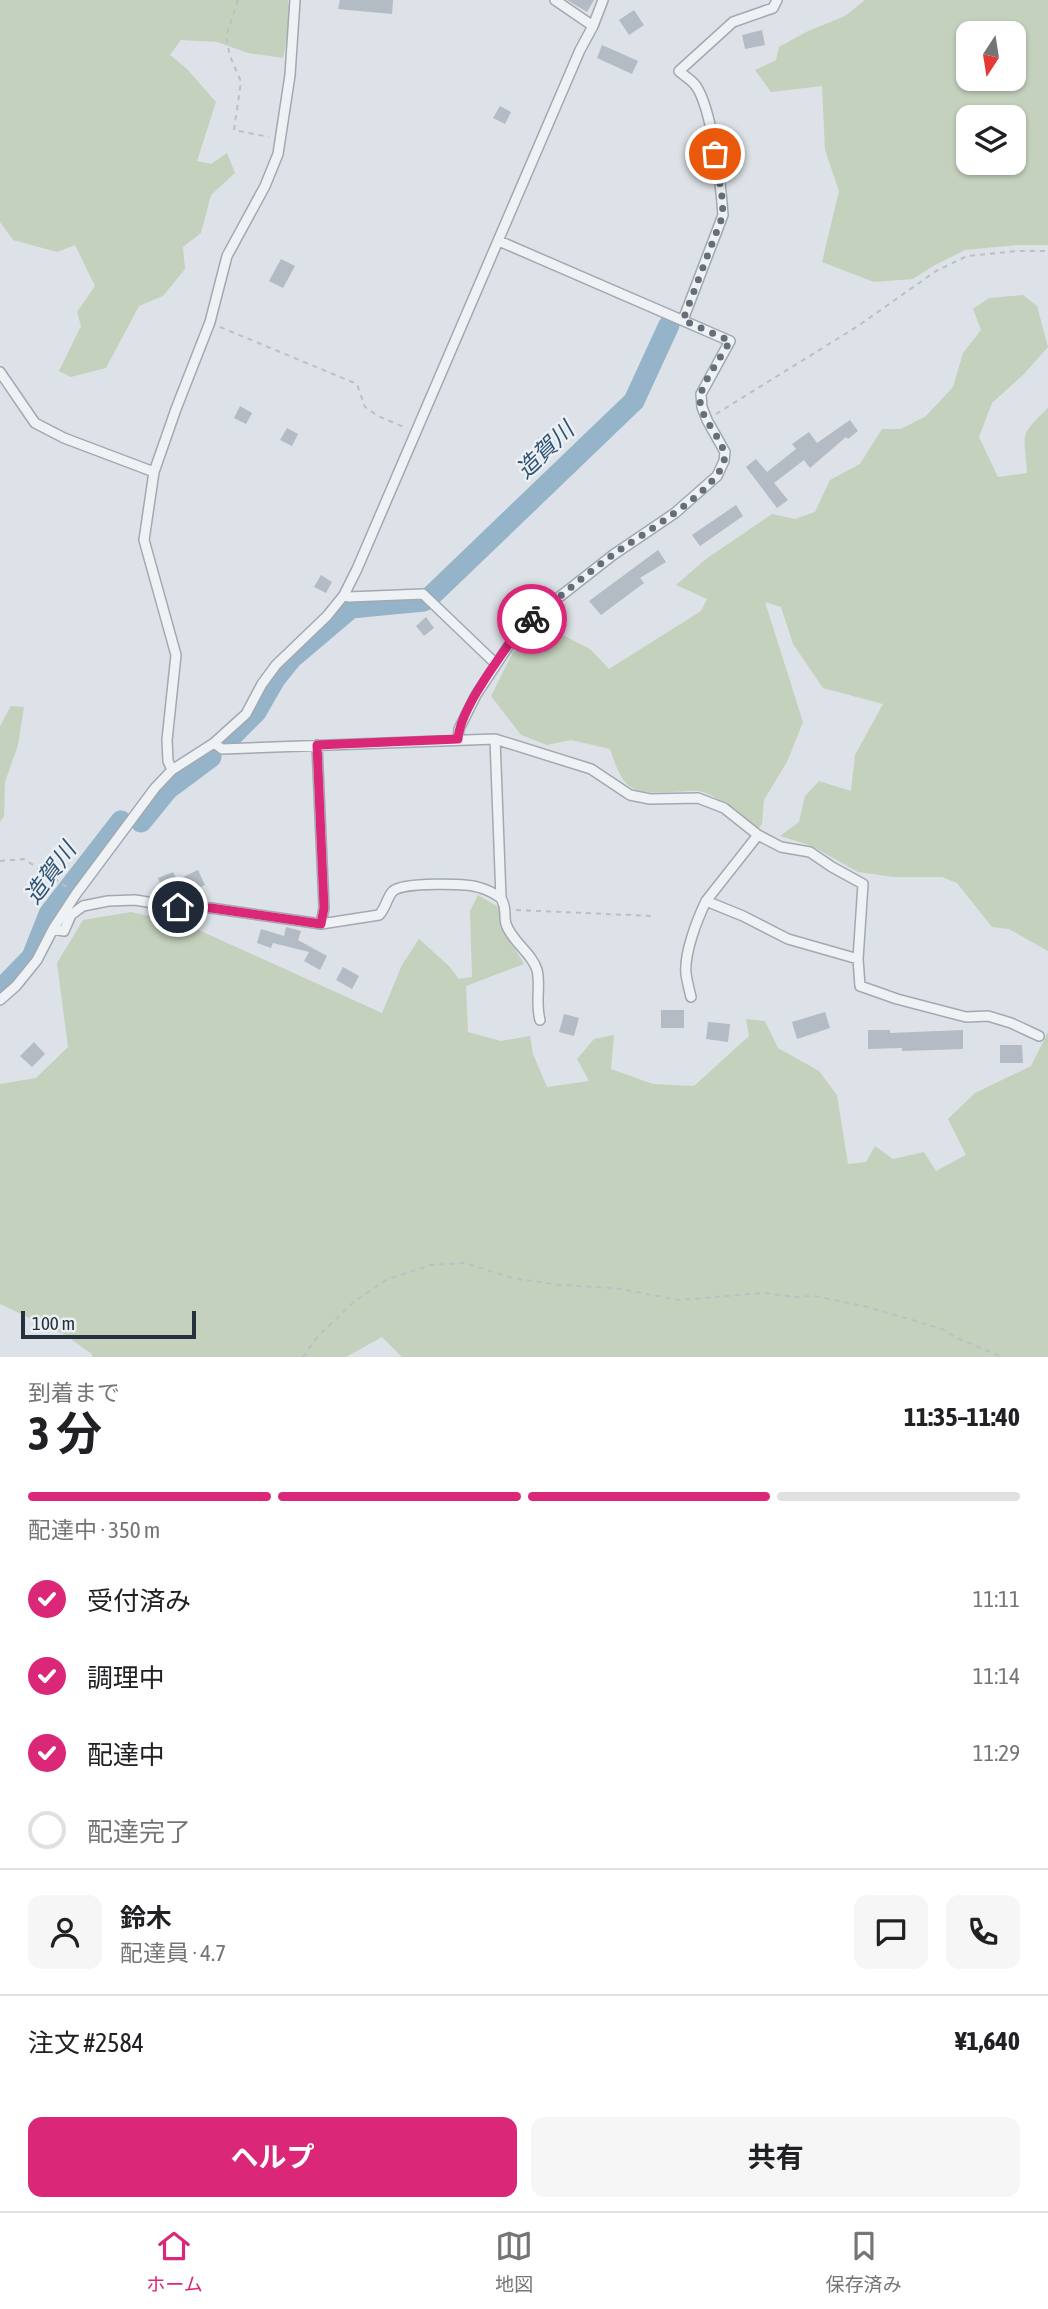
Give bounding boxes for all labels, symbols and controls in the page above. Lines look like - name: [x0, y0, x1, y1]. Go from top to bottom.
- north arrow: [956, 21, 1026, 91]
- map controls: [956, 21, 1026, 175]
- button: layers: [956, 105, 1026, 175]
- pin: [685, 124, 745, 184]
- icon: bag: [696, 135, 734, 173]
- water label: 造賀川: [511, 415, 581, 483]
- courier: [497, 584, 567, 654]
- icon: bike: [513, 600, 551, 638]
- water label: 造賀川: [19, 835, 83, 909]
- pin: [148, 877, 208, 937]
- icon: home: [159, 888, 197, 926]
- scale bar: [21, 1308, 196, 1340]
- text: 100 m: [32, 1312, 75, 1334]
- text: 到着まで: [28, 1380, 120, 1406]
- text: 11:35–11:40: [904, 1402, 1020, 1432]
- text: 3 分: [28, 1407, 102, 1460]
- text: 配達中 · 350 m: [28, 1517, 160, 1543]
- icon: check: [28, 1580, 66, 1618]
- text: 受付済み: [87, 1586, 191, 1616]
- text: 11:11: [973, 1586, 1020, 1612]
- icon: check: [28, 1657, 66, 1695]
- text: 調理中: [87, 1663, 165, 1693]
- text: 11:14: [973, 1663, 1020, 1689]
- icon: check: [28, 1734, 66, 1772]
- text: 配達中: [87, 1740, 165, 1770]
- text: 11:29: [973, 1740, 1020, 1766]
- text: 配達完了: [87, 1817, 191, 1847]
- button: person: [28, 1895, 102, 1969]
- button: chat: [854, 1895, 928, 1969]
- button: phone: [946, 1895, 1020, 1969]
- text: 鈴木: [120, 1903, 172, 1933]
- text: 配達員 · 4.7: [120, 1940, 226, 1966]
- text: ¥1,640: [955, 2026, 1020, 2056]
- text: 注文 #2584: [28, 2028, 144, 2058]
- button: ヘルプ: [28, 2117, 517, 2197]
- button: 共有: [531, 2117, 1020, 2197]
- tab: ホーム: [146, 2227, 203, 2296]
- tab: 地図: [495, 2227, 533, 2296]
- tab: 保存済み: [826, 2227, 902, 2296]

